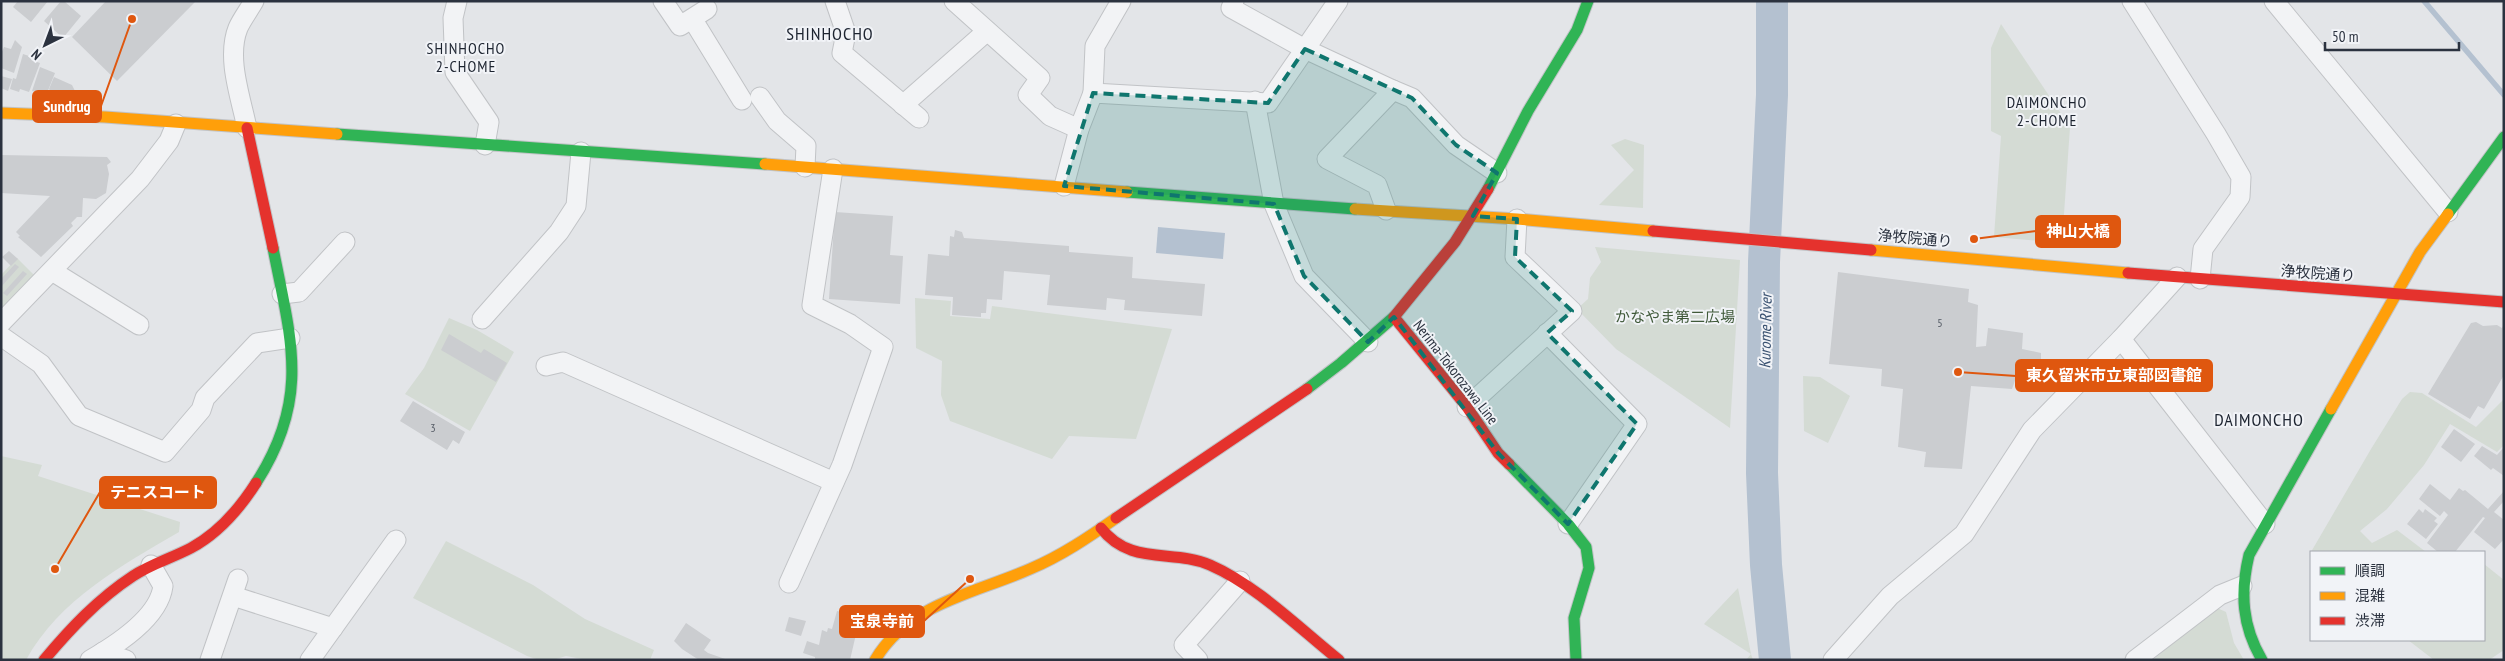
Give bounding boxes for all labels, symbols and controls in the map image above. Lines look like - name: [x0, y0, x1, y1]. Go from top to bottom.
- north arrow: [20, 20, 70, 70]
- scale bar: [2325, 20, 2459, 52]
- district label: SHINHOCHO: [786, 22, 874, 45]
- text: 50 m: [2332, 27, 2358, 46]
- district label: SHINHOCHO 2-CHOME: [427, 38, 505, 76]
- text: N: [27, 45, 45, 64]
- callout: Sundrug: [33, 91, 101, 122]
- district label: DAIMONCHO 2-CHOME: [2007, 92, 2087, 130]
- text: Sundrug: [43, 96, 91, 116]
- callout: 神山大橋: [2036, 216, 2120, 247]
- text: 神山大橋: [2046, 221, 2110, 241]
- street label: 浄牧院通り: [1877, 225, 1953, 251]
- street label: 浄牧院通り: [2280, 261, 2356, 285]
- water label: Kurome River: [1754, 291, 1776, 368]
- park label: かなやま第二広場: [1615, 307, 1735, 326]
- house number: 5: [1937, 315, 1943, 330]
- street label: Nerima-Tokorozawa Line: [1409, 316, 1503, 428]
- callout: 東久留米市立東部図書館: [2016, 360, 2212, 391]
- text: 東久留米市立東部図書館: [2026, 365, 2202, 385]
- district label: DAIMONCHO: [2214, 408, 2304, 431]
- house number: 3: [430, 420, 436, 435]
- callout: テニスコート: [100, 477, 216, 508]
- text: テニスコート: [110, 482, 206, 502]
- legend: [2310, 551, 2485, 641]
- text: 順調: [2355, 561, 2385, 580]
- text: 混雑: [2355, 586, 2385, 605]
- callout: 宝泉寺前: [840, 606, 924, 637]
- text: 宝泉寺前: [850, 611, 914, 631]
- text: 渋滞: [2355, 611, 2385, 630]

